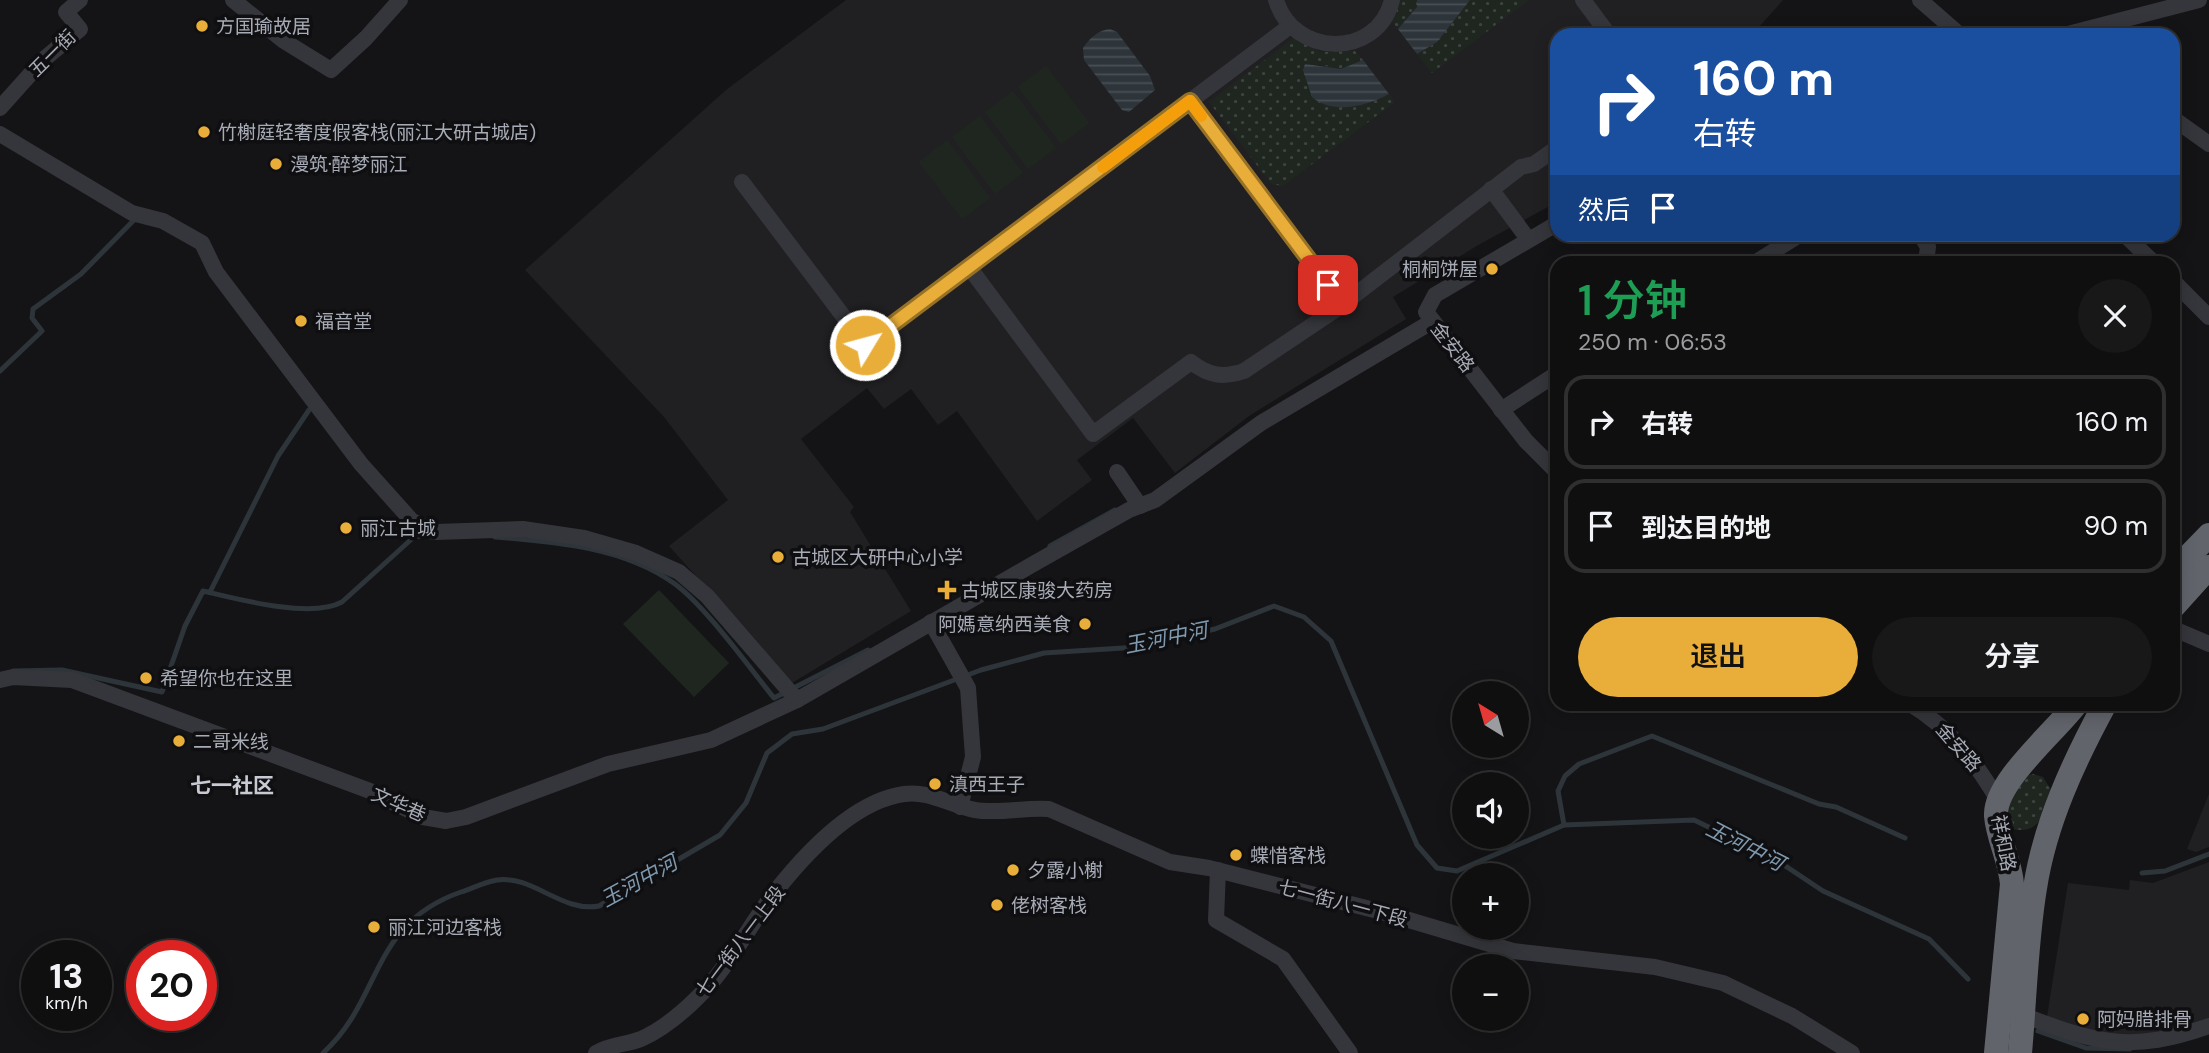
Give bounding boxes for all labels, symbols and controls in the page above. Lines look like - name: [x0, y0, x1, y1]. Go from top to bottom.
- place label: 方国瑜故居: [216, 14, 311, 39]
- marker: 方国瑜故居: [194, 18, 210, 34]
- street label: 五一街: [23, 24, 81, 82]
- text: 160 m: [1693, 46, 1834, 110]
- icon: right: [1578, 56, 1669, 147]
- text: 右转: [1693, 113, 1757, 155]
- place label: 竹榭庭轻奢度假客栈(丽江大研古城店): [218, 120, 536, 145]
- marker: 竹榭庭轻奢度假客栈(丽江大研古城店): [196, 124, 212, 140]
- place label: 漫筑·醉梦丽江: [290, 152, 408, 177]
- marker: 漫筑·醉梦丽江: [268, 156, 284, 172]
- icon: arrive: [1644, 189, 1682, 227]
- text: 然后: [1578, 193, 1630, 227]
- pin: [1298, 255, 1358, 315]
- place label: 桐桐饼屋: [1402, 257, 1478, 282]
- marker: 桐桐饼屋: [1484, 261, 1500, 277]
- icon: arrive: [1309, 266, 1347, 304]
- text: 1 分钟: [1578, 273, 1687, 328]
- button: close: [2078, 279, 2152, 353]
- position arrow: [828, 308, 902, 382]
- place label: 福音堂: [315, 309, 372, 334]
- marker: 福音堂: [293, 313, 309, 329]
- street label: 金安路: [1425, 317, 1480, 377]
- text: 250 m · 06:53: [1578, 327, 1727, 357]
- icon: right: [1582, 403, 1620, 441]
- text: 160 m: [2076, 405, 2148, 439]
- text: 右转: [1641, 407, 1693, 441]
- icon: arrive: [1582, 507, 1620, 545]
- text: 90 m: [2084, 509, 2148, 543]
- text: 到达目的地: [1641, 511, 1771, 545]
- place label: 丽江古城: [360, 516, 436, 541]
- marker: 丽江古城: [338, 520, 354, 536]
- place label: 古城区大研中心小学: [792, 545, 963, 570]
- marker: 古城区大研中心小学: [770, 549, 786, 565]
- place label: 古城区康骏大药房: [961, 578, 1113, 603]
- marker: 古城区康骏大药房: [939, 582, 955, 598]
- place label: 阿媽意纳西美食: [938, 612, 1071, 637]
- water label: 玉河中河: [1122, 615, 1214, 660]
- marker: 阿媽意纳西美食: [1077, 616, 1093, 632]
- button: 退出: [1578, 617, 1858, 697]
- button: 分享: [1872, 617, 2152, 697]
- place label: 希望你也在这里: [160, 666, 293, 691]
- marker: 希望你也在这里: [138, 670, 154, 686]
- north arrow: [1452, 681, 1530, 758]
- map controls: [1452, 681, 1529, 1031]
- street label: 金安路: [1930, 718, 1987, 777]
- place label: 二哥米线: [193, 729, 269, 754]
- marker: 二哥米线: [171, 733, 187, 749]
- district label: 七一社区: [190, 772, 274, 800]
- place label: 滇西王子: [949, 772, 1025, 797]
- button: sound: [1452, 772, 1529, 849]
- marker: 滇西王子: [927, 776, 943, 792]
- street label: 文华巷: [368, 781, 430, 827]
- street label: 祥和路: [1986, 813, 2021, 873]
- water label: 玉河中河: [1701, 814, 1792, 879]
- place label: 蝶惜客栈: [1250, 843, 1326, 868]
- water label: 玉河中河: [595, 846, 686, 914]
- marker: 蝶惜客栈: [1228, 847, 1244, 863]
- place label: 夕露小榭: [1027, 858, 1103, 883]
- marker: 夕露小榭: [1005, 862, 1021, 878]
- button: +: [1452, 863, 1529, 940]
- street label: 七一街八一下段: [1275, 874, 1410, 933]
- street label: 七一街八一上段: [690, 881, 790, 1002]
- place label: 佬树客栈: [1011, 893, 1087, 918]
- marker: 佬树客栈: [989, 897, 1005, 913]
- place label: 丽江河边客栈: [388, 915, 502, 940]
- marker: 丽江河边客栈: [366, 919, 382, 935]
- speed limit sign: 20: [126, 940, 217, 1031]
- text: 13: [50, 953, 83, 999]
- button: −: [1452, 954, 1529, 1031]
- text: km/h: [45, 991, 88, 1015]
- place label: 阿妈腊排骨: [2097, 1007, 2192, 1032]
- marker: 阿妈腊排骨: [2075, 1011, 2091, 1027]

